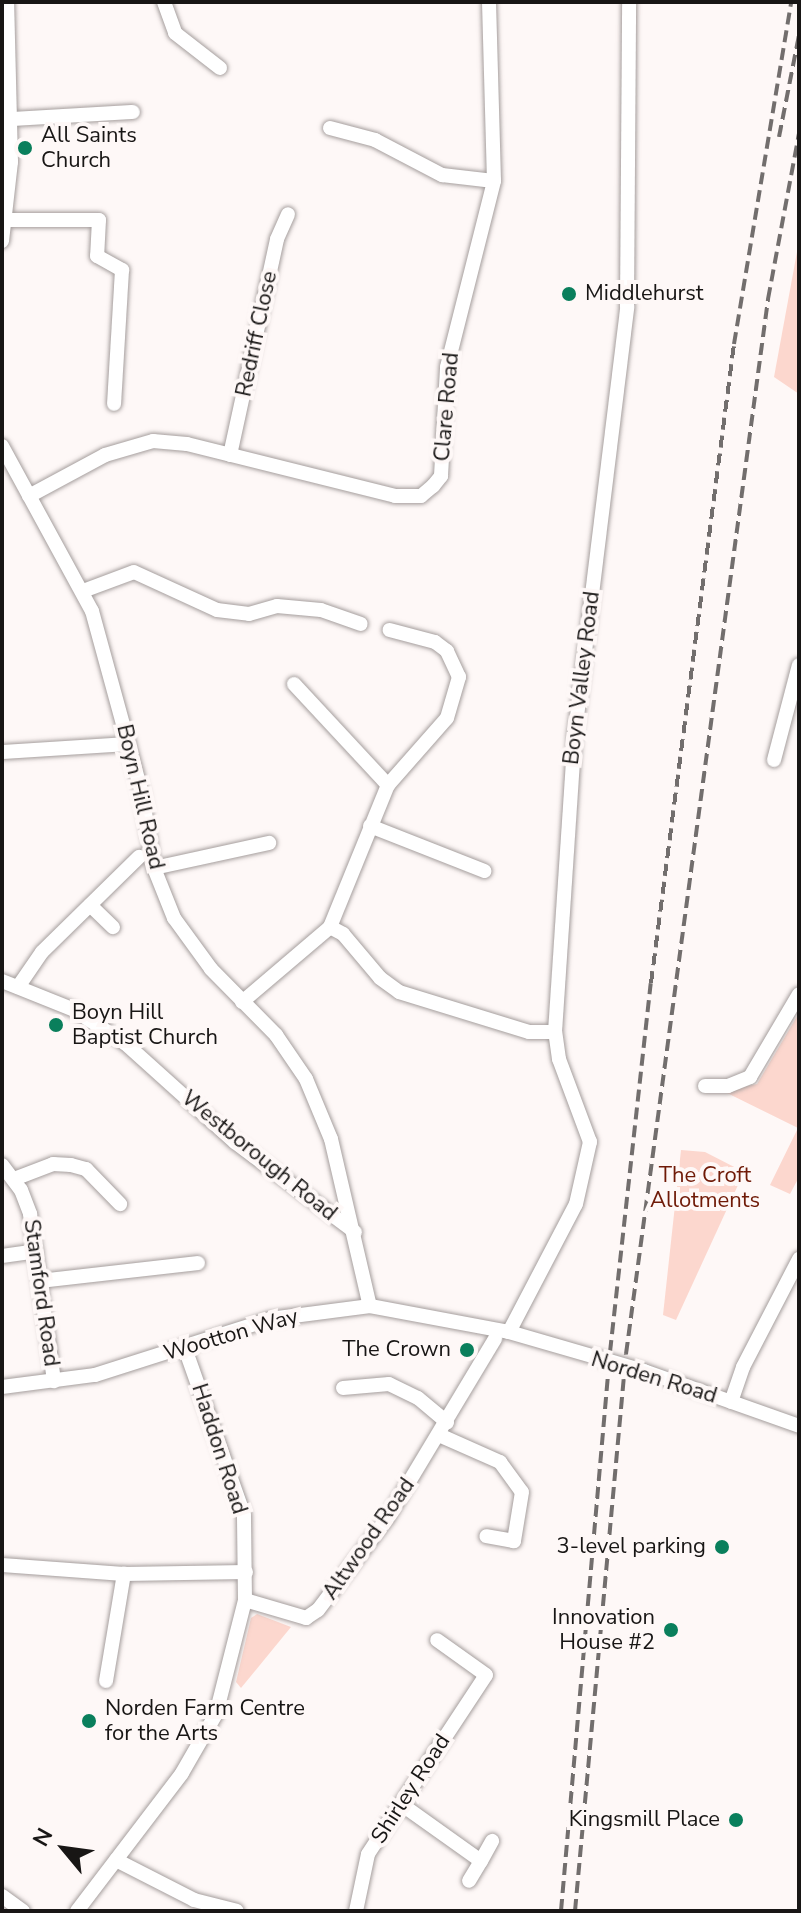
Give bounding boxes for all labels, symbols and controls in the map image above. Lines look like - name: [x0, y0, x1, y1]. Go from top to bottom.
- place label: All Saints Church: [41, 122, 137, 174]
- marker: All Saints Church: [16, 139, 34, 157]
- street label: Redriff Close: [231, 269, 283, 399]
- place label: Middlehurst: [585, 281, 703, 307]
- marker: Middlehurst: [560, 285, 578, 303]
- street label: Clare Road: [429, 351, 465, 463]
- street label: Boyn Valley Road: [558, 590, 606, 766]
- street label: Boyn Hill Road: [110, 722, 170, 872]
- place label: Boyn Hill Baptist Church: [72, 999, 218, 1050]
- marker: Boyn Hill Baptist Church: [47, 1016, 65, 1034]
- street label: Westborough Road: [176, 1085, 342, 1227]
- park label: The Croft Allotments: [650, 1162, 760, 1214]
- street label: Stamford Road: [18, 1218, 64, 1368]
- street label: Wootton Way: [161, 1303, 301, 1367]
- place label: The Crown: [342, 1337, 451, 1363]
- marker: The Crown: [458, 1341, 476, 1359]
- street label: Norden Road: [588, 1346, 720, 1410]
- street label: Haddon Road: [185, 1380, 253, 1518]
- street label: Altwood Road: [317, 1473, 421, 1605]
- place label: 3-level parking: [557, 1534, 706, 1560]
- marker: 3-level parking: [713, 1538, 731, 1556]
- place label: Innovation House #2: [552, 1604, 655, 1656]
- marker: Innovation House #2: [662, 1621, 680, 1639]
- place label: Norden Farm Centre for the Arts: [105, 1695, 305, 1746]
- marker: Norden Farm Centre for the Arts: [80, 1712, 98, 1730]
- street label: Shirley Road: [366, 1729, 456, 1849]
- place label: Kingsmill Place: [569, 1807, 720, 1833]
- north arrow: [24, 1809, 104, 1889]
- marker: Kingsmill Place: [727, 1811, 745, 1829]
- text: N: [26, 1823, 60, 1852]

